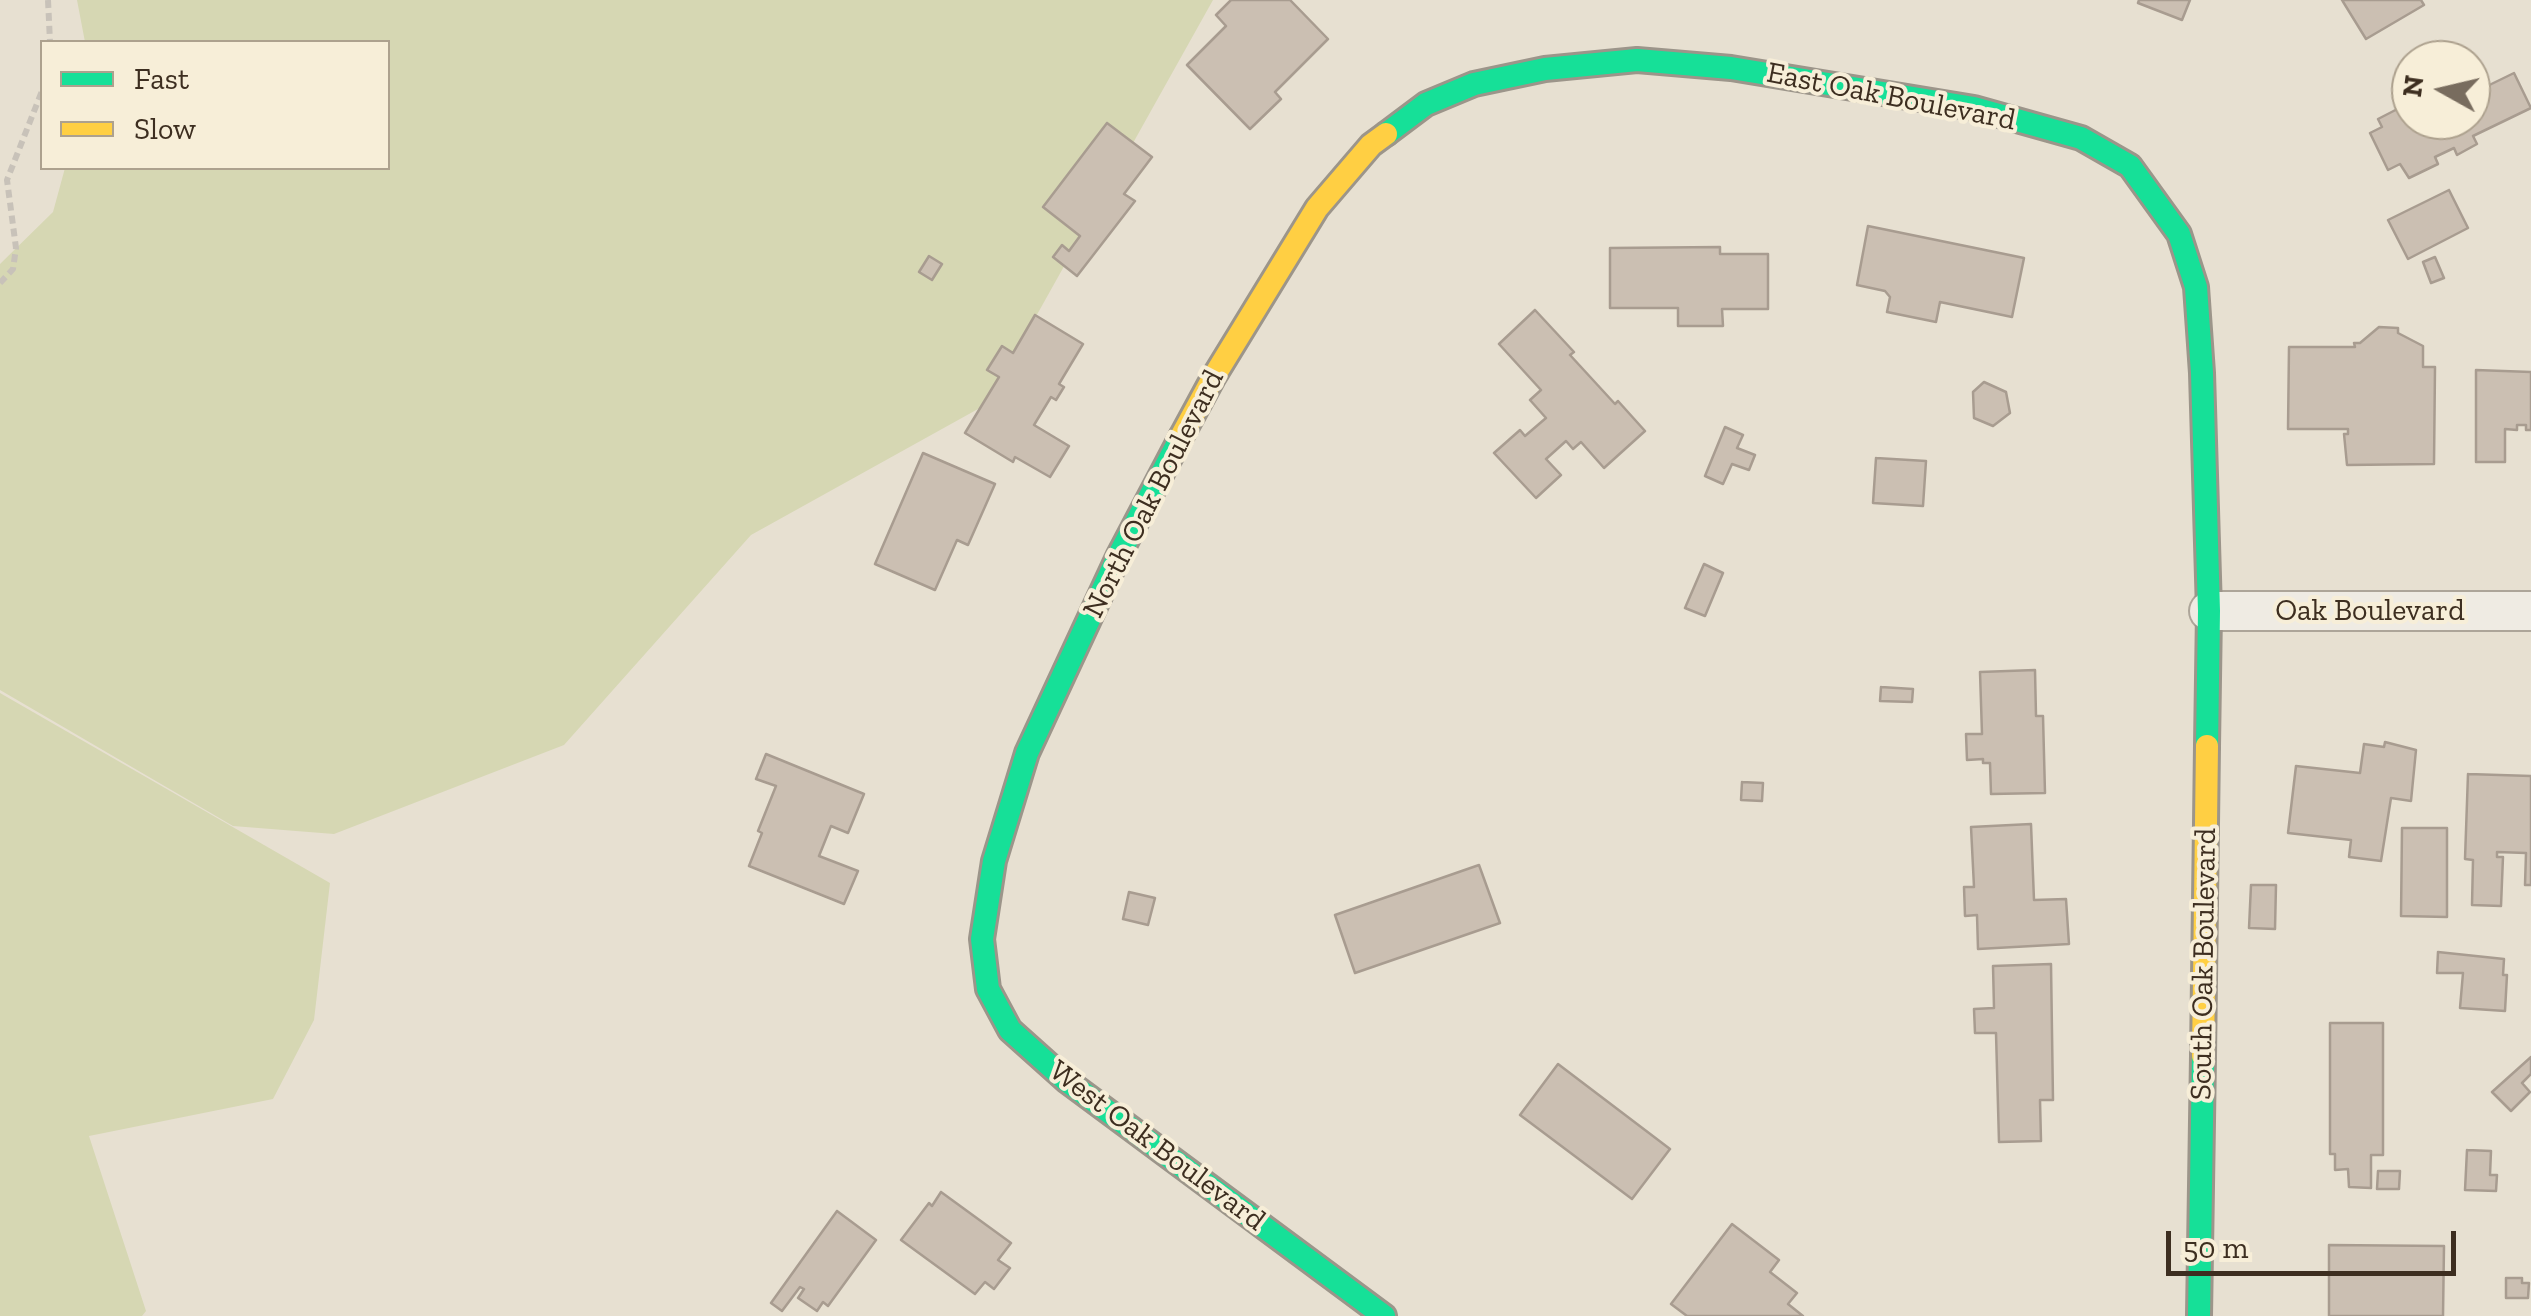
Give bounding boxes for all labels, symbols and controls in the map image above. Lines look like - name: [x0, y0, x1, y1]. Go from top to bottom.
- legend: [40, 40, 390, 170]
- north arrow: [2391, 40, 2491, 140]
- street label: East Oak Boulevard: [1764, 55, 2018, 139]
- text: Fast: [134, 61, 189, 97]
- text: N: [2395, 73, 2431, 99]
- text: Slow: [134, 111, 196, 147]
- street label: North Oak Boulevard: [1076, 364, 1232, 624]
- street label: Oak Boulevard: [2275, 593, 2465, 629]
- street label: South Oak Boulevard: [2184, 828, 2224, 1100]
- street label: West Oak Boulevard: [1042, 1053, 1272, 1239]
- scale bar: [2171, 1211, 2461, 1273]
- text: 50 m: [2183, 1230, 2248, 1266]

